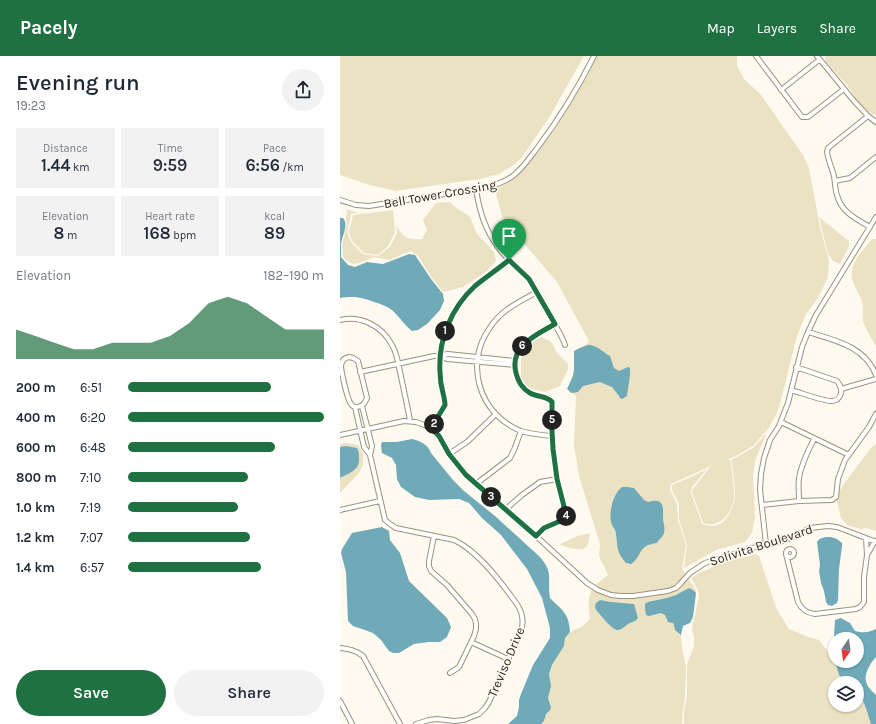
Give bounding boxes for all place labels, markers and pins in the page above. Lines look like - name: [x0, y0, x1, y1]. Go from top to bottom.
- pin: [492, 219, 526, 260]
- pin: 1: [435, 321, 455, 341]
- pin: 6: [512, 336, 532, 356]
- pin: 5: [542, 410, 562, 430]
- pin: 2: [424, 414, 444, 434]
- pin: 3: [481, 487, 501, 507]
- pin: 4: [556, 506, 576, 526]

